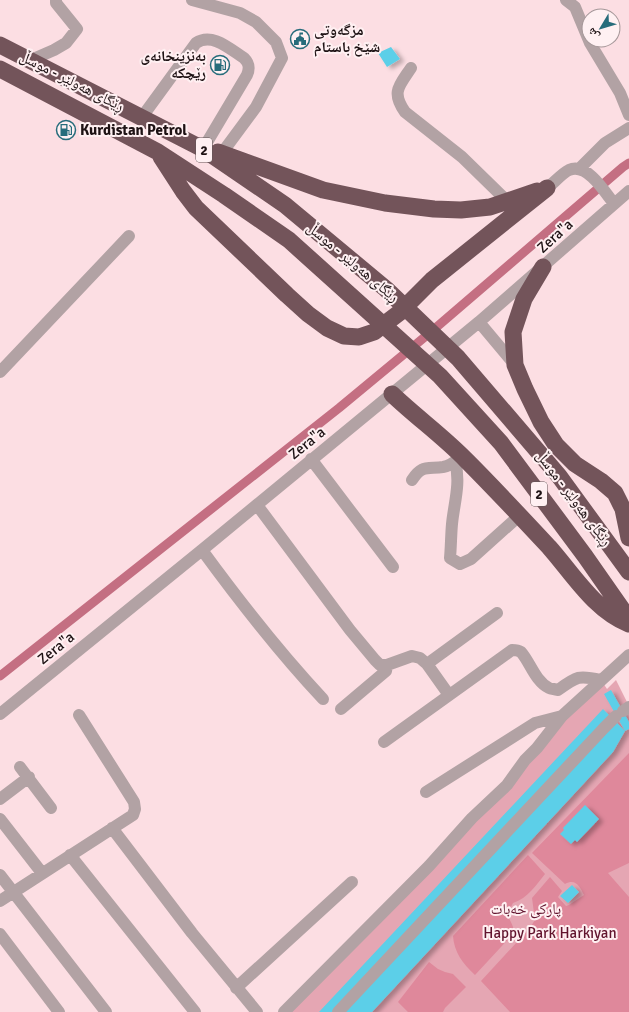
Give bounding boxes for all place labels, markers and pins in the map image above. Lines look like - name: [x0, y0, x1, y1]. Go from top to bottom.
- place label: مزگەوتی شێخ باستام: [314, 21, 380, 57]
- public building icon: مزگەوتی شێخ باستام: [289, 28, 311, 50]
- place label: بەنزینخانەی رێچکە: [140, 47, 206, 82]
- fuel station icon: بەنزینخانەی رێچکە: [209, 54, 231, 76]
- fuel station icon: Kurdistan Petrol: [55, 119, 77, 141]
- place label: Kurdistan Petrol: [80, 121, 187, 139]

